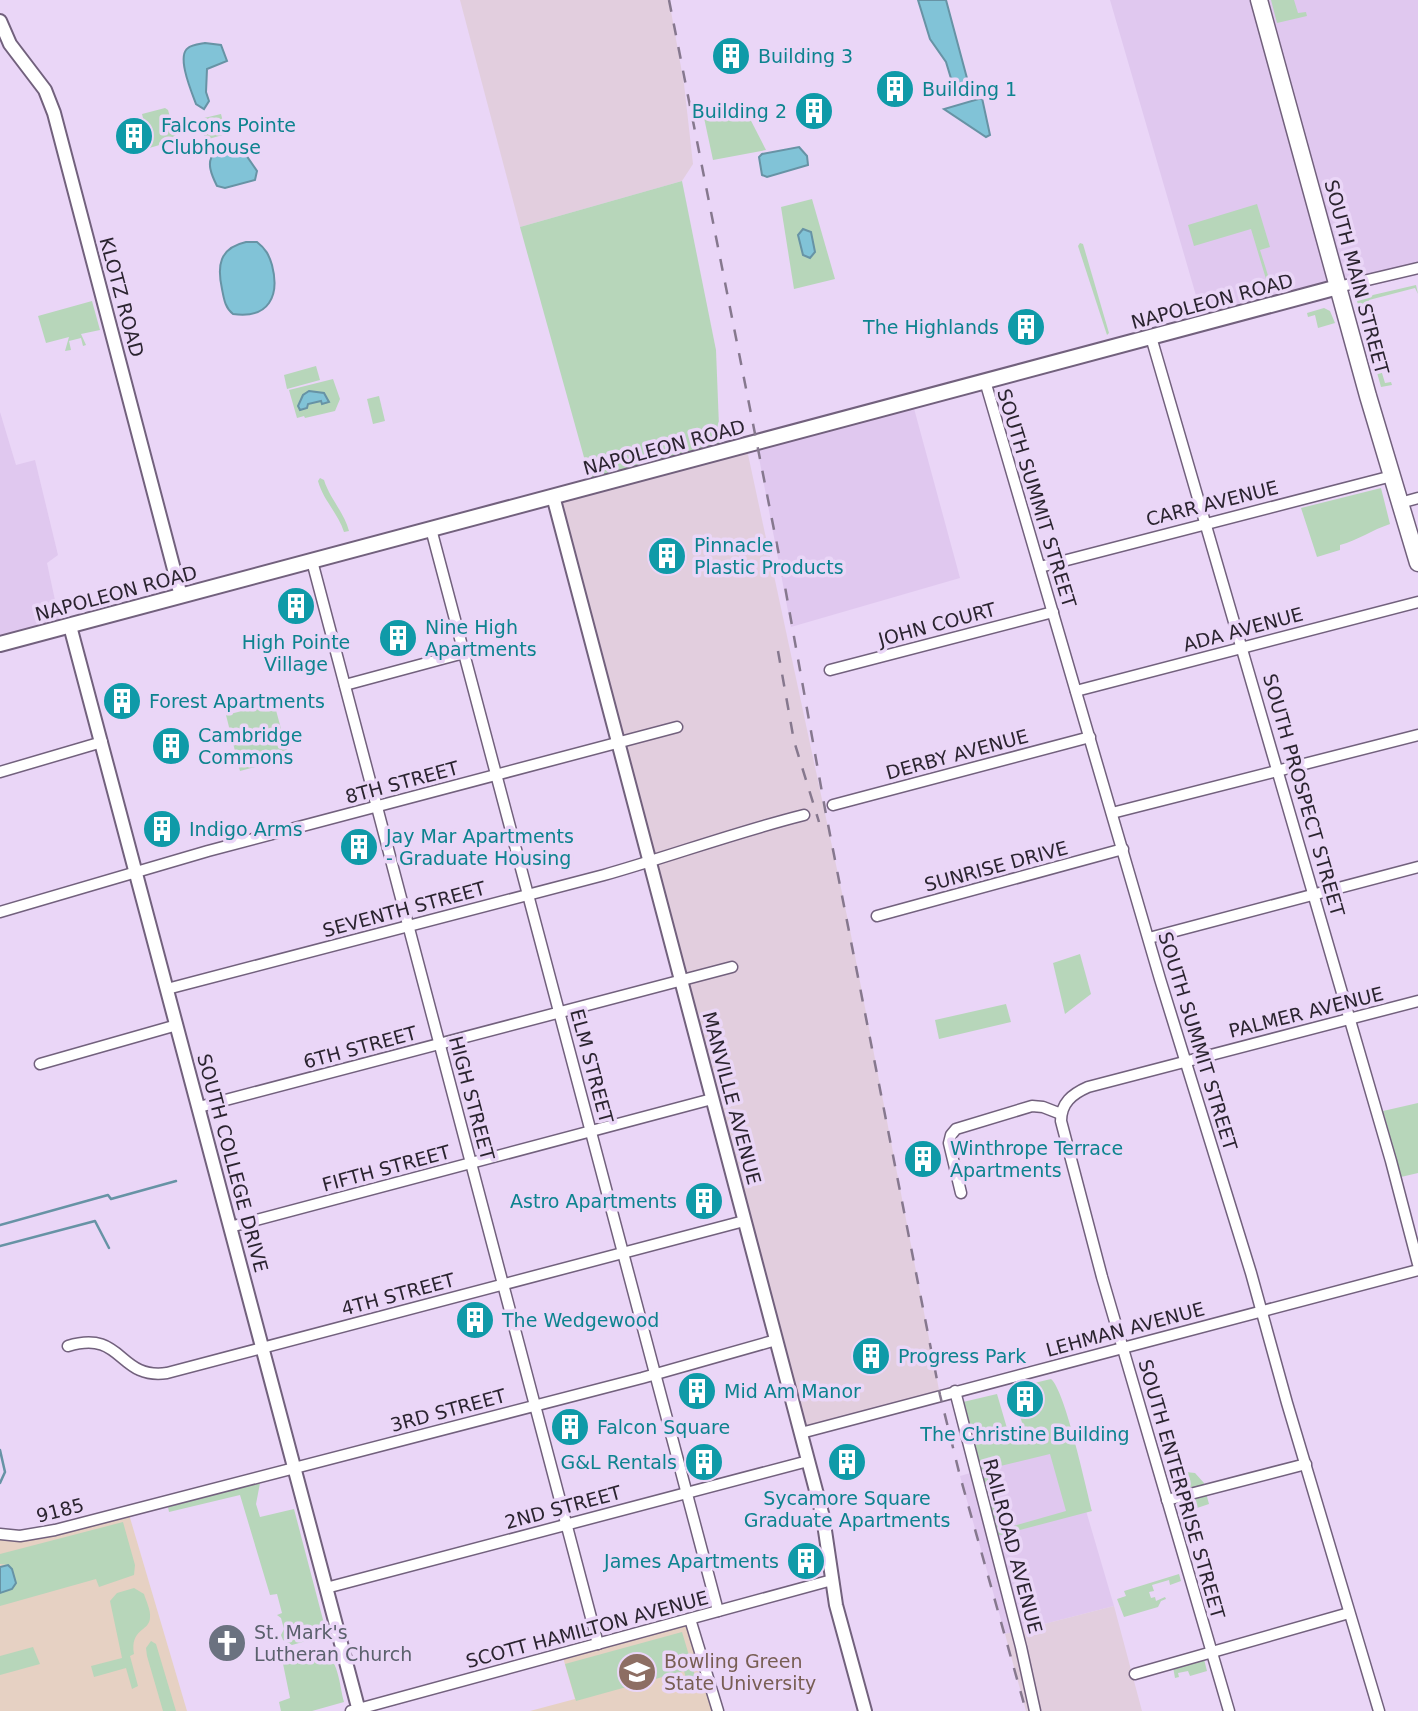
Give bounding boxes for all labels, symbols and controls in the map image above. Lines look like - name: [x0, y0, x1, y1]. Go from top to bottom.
- building icon: Building 3: [710, 35, 752, 77]
- place label: Building 3: [758, 45, 853, 67]
- building icon: Building 1: [874, 68, 916, 110]
- place label: Building 1: [922, 78, 1017, 100]
- building icon: Building 2: [793, 90, 835, 132]
- place label: Building 2: [692, 100, 787, 122]
- place label: Falcons Pointe Clubhouse: [161, 114, 296, 158]
- building icon: Falcons Pointe Clubhouse: [113, 115, 155, 157]
- street label: SOUTH MAIN STREET: [1320, 177, 1394, 377]
- street label: KLOTZ ROAD: [95, 235, 149, 359]
- street label: NAPOLEON ROAD: [1129, 269, 1295, 333]
- building icon: The Highlands: [1005, 306, 1047, 348]
- place label: The Highlands: [862, 316, 999, 338]
- street label: SOUTH SUMMIT STREET: [993, 386, 1081, 610]
- street label: NAPOLEON ROAD: [581, 415, 747, 479]
- street label: CARR AVENUE: [1144, 476, 1280, 530]
- place label: Pinnacle Plastic Products: [694, 534, 844, 578]
- building icon: Pinnacle Plastic Products: [646, 535, 688, 577]
- street label: NAPOLEON ROAD: [33, 561, 199, 625]
- building icon: High Pointe Village: [275, 585, 317, 627]
- street label: JOHN COURT: [875, 598, 998, 650]
- street label: ADA AVENUE: [1181, 602, 1305, 656]
- place label: Nine High Apartments: [425, 616, 537, 660]
- building icon: Nine High Apartments: [377, 617, 419, 659]
- place label: High Pointe Village: [242, 631, 350, 675]
- street label: SOUTH PROSPECT STREET: [1259, 671, 1349, 919]
- building icon: Forest Apartments: [101, 680, 143, 722]
- place label: Forest Apartments: [149, 690, 325, 712]
- place label: Cambridge Commons: [198, 724, 302, 768]
- street label: DERBY AVENUE: [883, 724, 1031, 784]
- building icon: Cambridge Commons: [150, 725, 192, 767]
- street label: 8TH STREET: [343, 756, 461, 808]
- building icon: Indigo Arms: [141, 808, 183, 850]
- place label: Indigo Arms: [189, 818, 303, 840]
- place label: Jay Mar Apartments - Graduate Housing: [385, 825, 574, 869]
- building icon: Jay Mar Apartments - Graduate Housing: [338, 826, 380, 868]
- street label: SUNRISE DRIVE: [922, 836, 1070, 896]
- street label: SEVENTH STREET: [320, 877, 488, 941]
- street label: SOUTH SUMMIT STREET: [1154, 929, 1242, 1153]
- street label: PALMER AVENUE: [1227, 982, 1385, 1042]
- street label: ELM STREET: [566, 1006, 618, 1126]
- street label: MANVILLE AVENUE: [698, 1009, 766, 1187]
- street label: 6TH STREET: [301, 1021, 419, 1073]
- street label: HIGH STREET: [445, 1034, 499, 1163]
- street label: SOUTH COLLEGE DRIVE: [193, 1051, 273, 1275]
- place label: Winthrope Terrace Apartments: [950, 1137, 1123, 1181]
- building icon: Winthrope Terrace Apartments: [902, 1138, 944, 1180]
- street label: FIFTH STREET: [320, 1140, 453, 1196]
- building icon: Astro Apartments: [683, 1180, 725, 1222]
- place label: Astro Apartments: [510, 1190, 677, 1212]
- street label: 4TH STREET: [339, 1268, 457, 1320]
- street label: LEHMAN AVENUE: [1043, 1297, 1207, 1361]
- building icon: The Wedgewood: [454, 1299, 496, 1341]
- place label: The Wedgewood: [501, 1309, 659, 1331]
- building icon: Progress Park: [850, 1335, 892, 1377]
- place label: Progress Park: [898, 1345, 1026, 1367]
- street label: SOUTH ENTERPRISE STREET: [1134, 1357, 1230, 1622]
- building icon: Mid Am Manor: [676, 1370, 718, 1412]
- building icon: The Christine Building: [1004, 1378, 1046, 1420]
- place label: Mid Am Manor: [724, 1380, 861, 1402]
- street label: 3RD STREET: [388, 1384, 508, 1436]
- building icon: Falcon Square: [549, 1406, 591, 1448]
- place label: Falcon Square: [597, 1416, 730, 1438]
- place label: The Christine Building: [919, 1423, 1130, 1445]
- building icon: G&L Rentals: [683, 1441, 725, 1483]
- building icon: Sycamore Square Graduate Apartments: [826, 1441, 868, 1483]
- place label: G&L Rentals: [560, 1451, 677, 1473]
- street label: RAILROAD AVENUE: [979, 1456, 1047, 1636]
- street label: 2ND STREET: [502, 1481, 624, 1533]
- place label: Sycamore Square Graduate Apartments: [744, 1487, 950, 1531]
- street label: 9185: [34, 1493, 86, 1527]
- building icon: James Apartments: [785, 1540, 827, 1582]
- place label: James Apartments: [603, 1550, 779, 1572]
- street label: SCOTT HAMILTON AVENUE: [463, 1586, 711, 1672]
- place label: St. Mark's Lutheran Church: [254, 1621, 412, 1665]
- church icon: St. Mark's Lutheran Church: [206, 1622, 248, 1664]
- place label: Bowling Green State University: [664, 1650, 816, 1694]
- school or university icon: Bowling Green State University: [616, 1651, 658, 1693]

